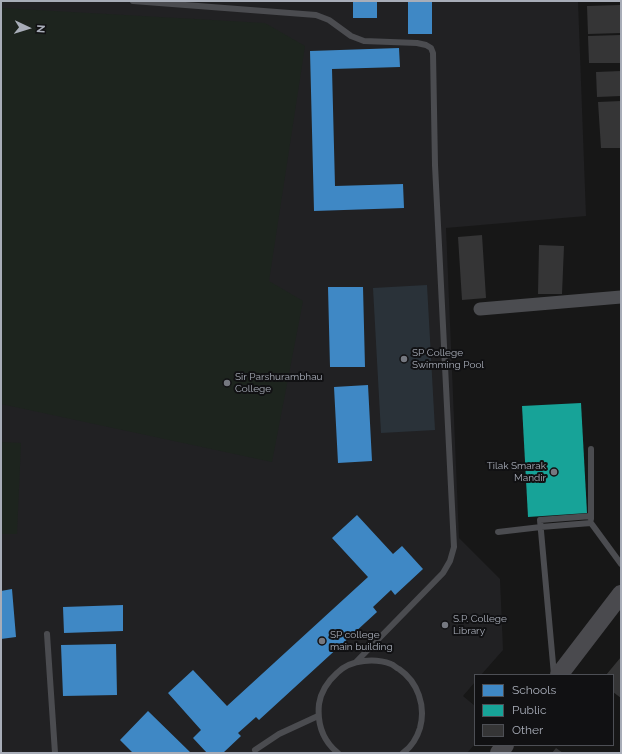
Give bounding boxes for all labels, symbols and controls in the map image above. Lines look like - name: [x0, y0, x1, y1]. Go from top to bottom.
- north arrow: [8, 8, 48, 48]
- text: N: [34, 24, 47, 34]
- place label: SP College Swimming Pool: [412, 347, 484, 370]
- marker: SP College Swimming Pool: [399, 354, 409, 364]
- place label: Sir Parshurambhau College: [235, 371, 323, 394]
- marker: Sir Parshurambhau College: [222, 378, 232, 388]
- place label: Tilak Smarak Mandir: [487, 460, 546, 484]
- marker: Tilak Smarak Mandir: [549, 467, 559, 477]
- place label: S.P. College Library: [453, 613, 507, 636]
- marker: S.P. College Library: [440, 620, 450, 630]
- place label: SP college main building: [330, 629, 393, 652]
- marker: SP college main building: [317, 636, 327, 646]
- legend: [474, 674, 614, 746]
- text: Schools: [512, 683, 556, 697]
- text: Public: [512, 703, 546, 717]
- text: Other: [512, 723, 543, 737]

